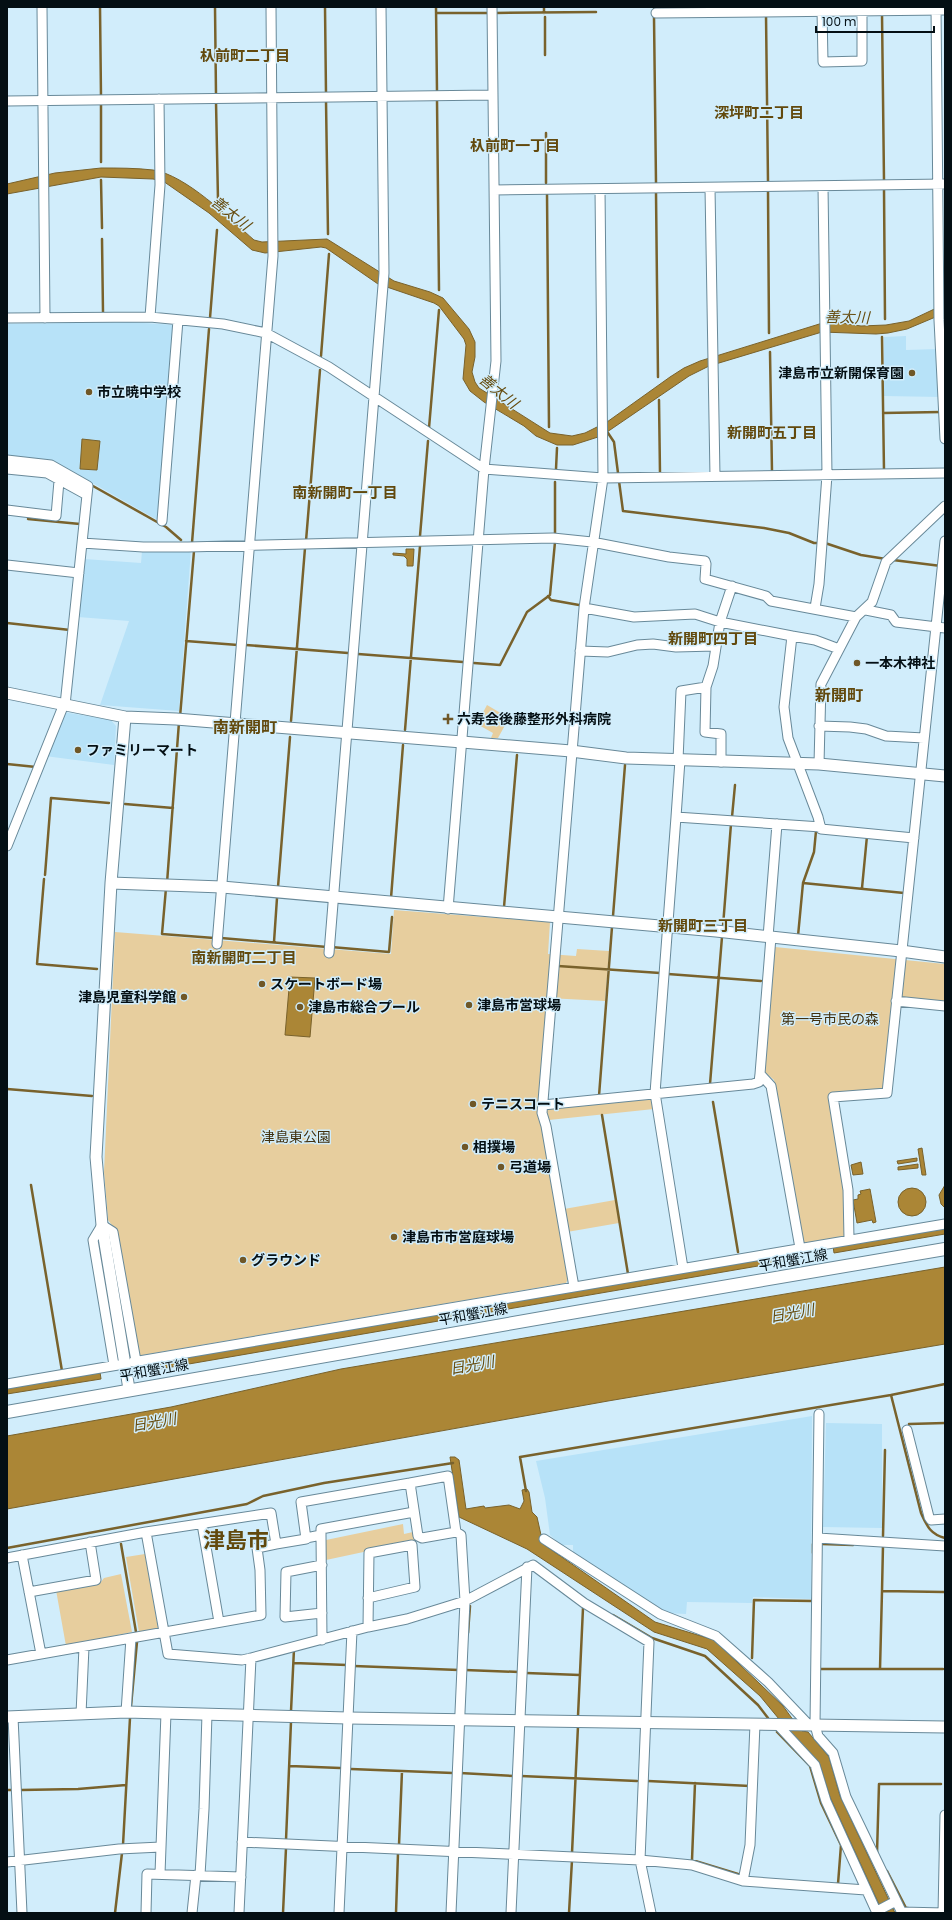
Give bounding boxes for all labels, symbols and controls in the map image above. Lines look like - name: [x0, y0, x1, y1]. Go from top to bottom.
- scale bar: [816, 8, 934, 34]
- text: 100 m: [822, 13, 856, 30]
- district label: 杁前町二丁目: [200, 45, 290, 66]
- district label: 深坪町二丁目: [714, 102, 804, 123]
- district label: 杁前町一丁目: [470, 135, 560, 156]
- water label: 善太川: [207, 191, 257, 236]
- water label: 善太川: [824, 306, 872, 328]
- place label: 津島市立新開保育園: [778, 363, 904, 383]
- marker: 津島市立新開保育園: [907, 368, 917, 378]
- water label: 善太川: [475, 369, 525, 415]
- place label: 市立暁中学校: [97, 382, 181, 402]
- marker: 市立暁中学校: [84, 387, 94, 397]
- district label: 新開町五丁目: [727, 422, 817, 443]
- district label: 南新開町一丁目: [292, 482, 398, 503]
- district label: 新開町四丁目: [668, 628, 758, 649]
- place label: 一本木神社: [865, 653, 935, 673]
- marker: 一本木神社: [852, 658, 862, 668]
- district label: 新開町: [815, 684, 863, 707]
- place label: 六寿会後藤整形外科病院: [457, 709, 611, 729]
- marker: 六寿会後藤整形外科病院: [442, 713, 454, 725]
- district label: 南新開町: [213, 716, 277, 739]
- place label: ファミリーマート: [86, 740, 198, 760]
- marker: ファミリーマート: [73, 745, 83, 755]
- district label: 新開町三丁目: [658, 915, 748, 936]
- district label: 南新開町二丁目: [191, 947, 297, 968]
- place label: スケートボード場: [270, 974, 382, 994]
- marker: スケートボード場: [257, 979, 267, 989]
- place label: 津島児童科学館: [78, 987, 176, 1007]
- marker: 津島児童科学館: [179, 992, 189, 1002]
- place label: 津島市営球場: [477, 995, 561, 1015]
- place label: 津島市総合プール: [308, 997, 420, 1017]
- marker: 津島市営球場: [464, 1000, 474, 1010]
- marker: 津島市総合プール: [295, 1002, 305, 1012]
- park label: 第一号市民の森: [781, 1009, 879, 1029]
- place label: テニスコート: [481, 1094, 565, 1114]
- marker: テニスコート: [468, 1099, 478, 1109]
- park label: 津島東公園: [261, 1127, 331, 1147]
- place label: 相撲場: [473, 1137, 515, 1157]
- marker: 相撲場: [460, 1142, 470, 1152]
- place label: 弓道場: [509, 1157, 551, 1177]
- marker: 弓道場: [496, 1162, 506, 1172]
- place label: 津島市市営庭球場: [402, 1227, 514, 1247]
- marker: 津島市市営庭球場: [389, 1232, 399, 1242]
- street label: 平和蟹江線: [757, 1244, 829, 1276]
- place label: グラウンド: [251, 1250, 321, 1270]
- marker: グラウンド: [238, 1255, 248, 1265]
- street label: 平和蟹江線: [437, 1298, 509, 1330]
- water label: 日光川: [768, 1298, 818, 1327]
- water label: 日光川: [448, 1350, 498, 1379]
- street label: 平和蟹江線: [118, 1354, 190, 1386]
- water label: 日光川: [130, 1407, 180, 1436]
- district label: 津島市: [203, 1525, 269, 1556]

